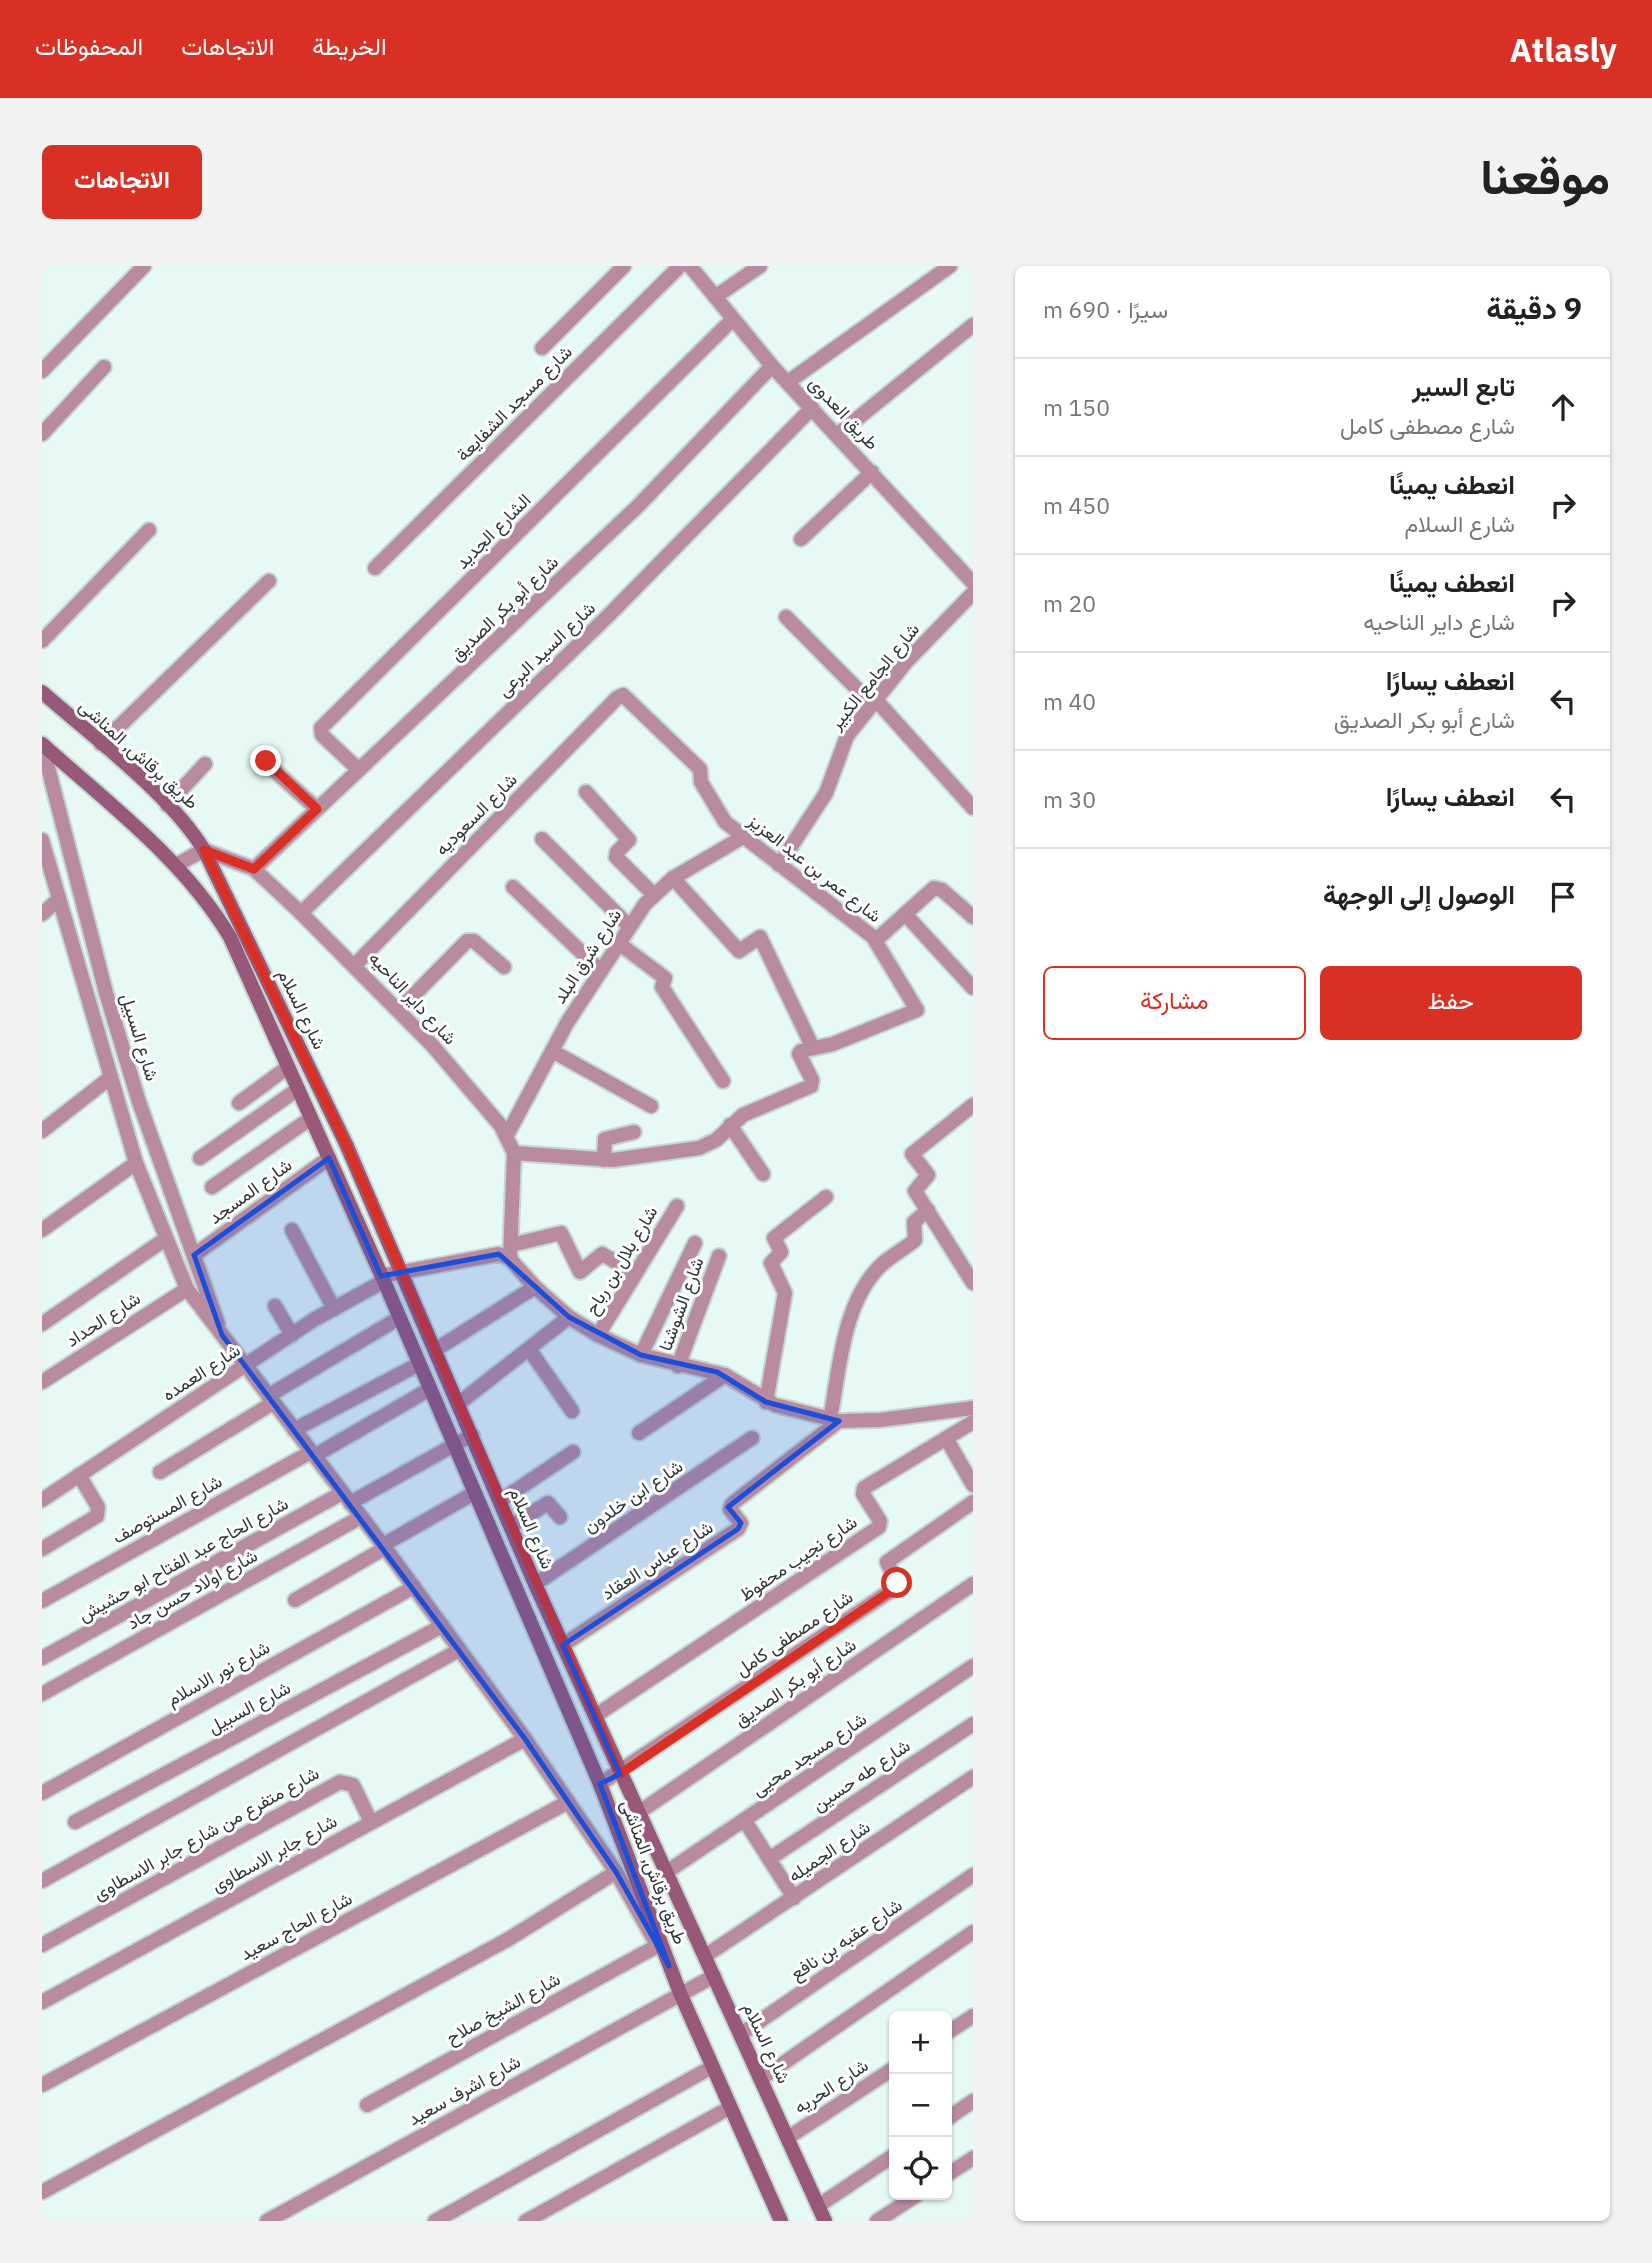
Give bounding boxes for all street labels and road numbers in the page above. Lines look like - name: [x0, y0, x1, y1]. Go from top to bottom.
- street label: شارع مسجد الشفايعة: [451, 340, 578, 467]
- street label: طريق العدوى: [804, 371, 884, 455]
- street label: الشارع الجديد: [451, 489, 536, 574]
- street label: شارع أبو بكر الصديق: [445, 550, 564, 666]
- street label: شارع السيد البرعى: [492, 596, 601, 702]
- street label: شارع الجامع الكبير: [823, 618, 925, 735]
- street label: طريق برقاش, المناشى: [74, 694, 204, 814]
- street label: شارع السعوديه: [430, 768, 523, 861]
- street label: شارع عمر بن عبد العزيز: [742, 808, 886, 928]
- street label: شارع شرق البلد: [548, 904, 627, 1008]
- street label: شارع داير الناحيه: [363, 947, 462, 1050]
- street label: شارع السلام: [272, 965, 331, 1053]
- street label: شارع السبيل: [115, 990, 164, 1084]
- street label: شارع المسجد: [204, 1153, 297, 1230]
- street label: شارع بلال بن رباح: [580, 1201, 663, 1319]
- street label: شارع الشوشنا: [653, 1254, 710, 1354]
- street label: شارع الحداد: [61, 1286, 145, 1352]
- street label: شارع العمده: [158, 1338, 245, 1407]
- street label: شارع ابن خلدون: [579, 1454, 688, 1538]
- street label: شارع المستوصف: [108, 1469, 226, 1549]
- street label: شارع السلام: [504, 1484, 559, 1573]
- street label: شارع الحاج عبد الفتاح ابو حشيش: [74, 1492, 292, 1627]
- street label: شارع نجيب محفوظ: [735, 1510, 862, 1607]
- street label: شارع عباس العقاد: [597, 1515, 718, 1605]
- street label: شارع اولاد حسن جاد: [123, 1544, 262, 1635]
- street label: شارع مصطفى كامل: [731, 1585, 858, 1682]
- street label: شارع أبو بكر الصديق: [730, 1633, 861, 1732]
- street label: شارع نور الاسلام: [163, 1635, 274, 1712]
- street label: شارع السبيل: [204, 1676, 295, 1739]
- street label: شارع مسجد محيى: [747, 1707, 871, 1802]
- street label: شارع طه حسين: [808, 1734, 915, 1817]
- street label: شارع متفرع من شارع جابر الاسطاوى: [89, 1762, 323, 1904]
- street label: طريق برقاش, المناشى: [616, 1796, 692, 1948]
- street label: شارع جابر الاسطاوى: [208, 1810, 340, 1896]
- street label: شارع الجميله: [784, 1815, 875, 1888]
- street label: شارع الحاج سعيد: [236, 1887, 356, 1966]
- street label: شارع عقبه بن نافع: [786, 1893, 907, 1986]
- street label: شارع الشيخ صلاح: [442, 1967, 565, 2050]
- street label: شارع السلام: [737, 1999, 796, 2088]
- street label: شارع اشرف سعيد: [404, 2050, 525, 2131]
- street label: شارع الحريه: [790, 2053, 873, 2119]

